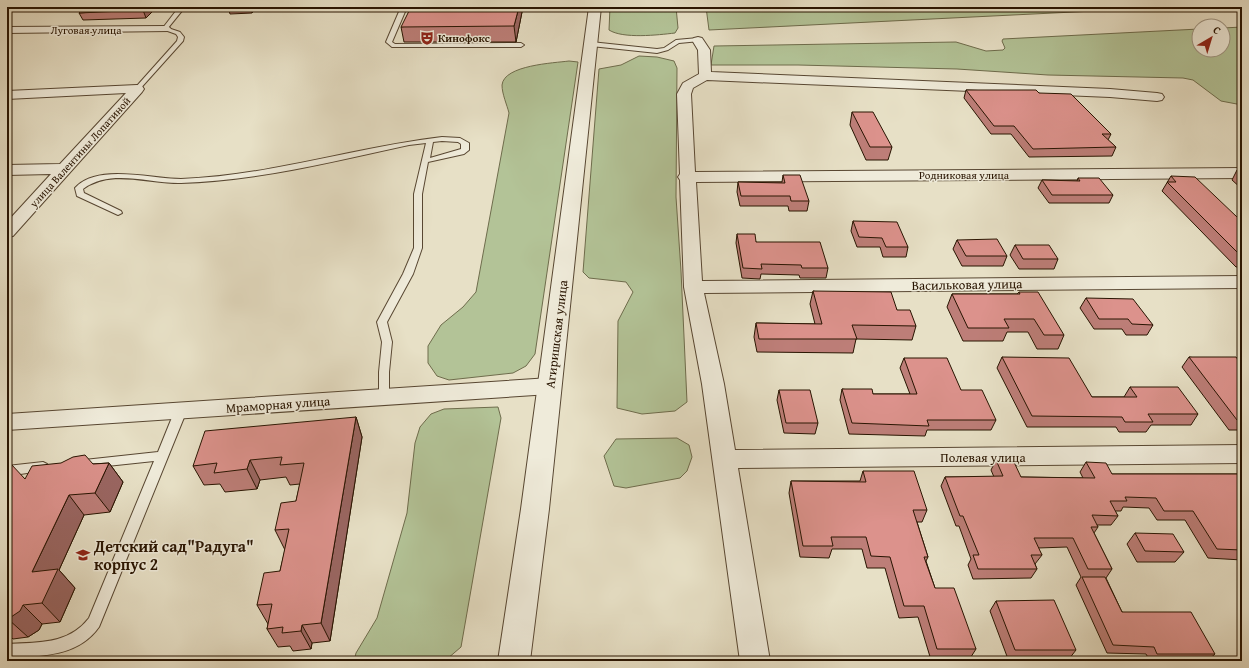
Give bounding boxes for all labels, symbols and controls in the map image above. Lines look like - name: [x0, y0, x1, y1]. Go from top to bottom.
- north arrow: [1191, 18, 1231, 58]
- street label: Луговая улица: [50, 22, 122, 38]
- text: С: [1210, 22, 1225, 38]
- theatre icon: Кинофокс: [419, 30, 435, 46]
- place label: Кинофокс: [438, 30, 490, 46]
- street label: улица Валентины Лопатиной: [25, 93, 134, 212]
- street label: Родниковая улица: [919, 167, 1010, 183]
- street label: Васильковая улица: [911, 274, 1023, 295]
- street label: Агиришская улица: [540, 278, 573, 389]
- street label: Мраморная улица: [225, 391, 332, 418]
- street label: Полевая улица: [940, 448, 1026, 467]
- place label: Детский сад"Радуга" корпус 2: [93, 534, 254, 576]
- school or university icon: Детский сад"Радуга" корпус 2: [75, 547, 91, 563]

